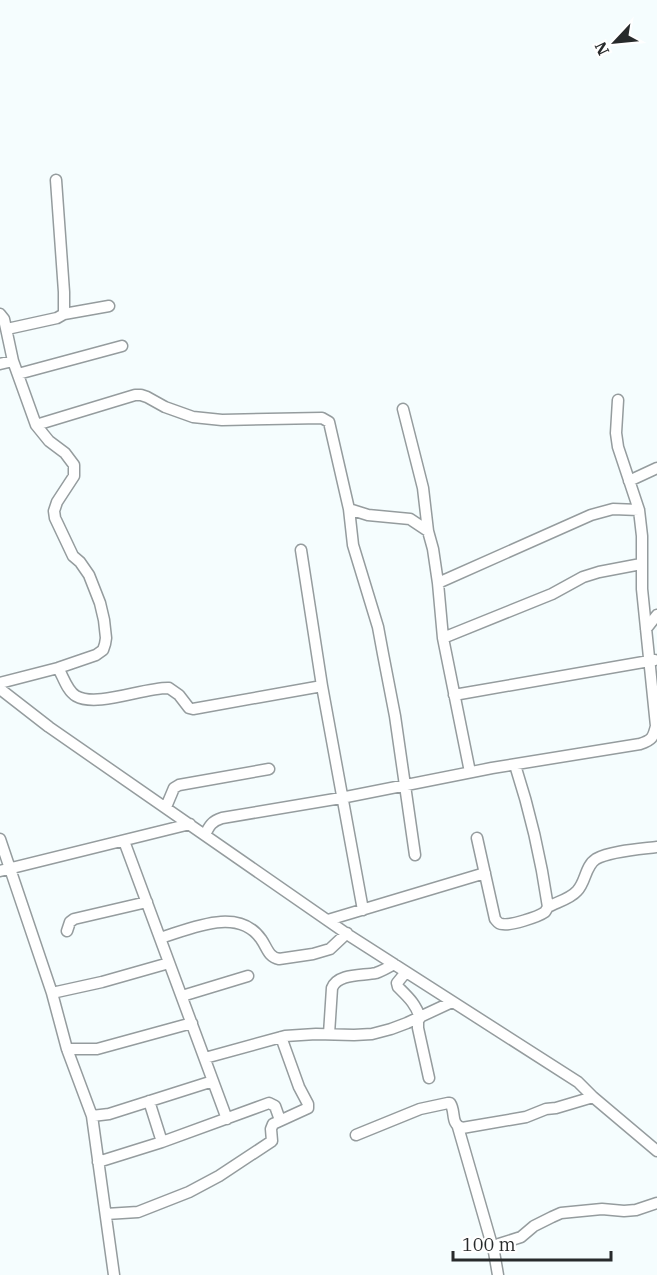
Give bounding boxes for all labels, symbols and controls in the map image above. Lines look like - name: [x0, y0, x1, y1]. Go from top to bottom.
- north arrow: [585, 12, 645, 72]
- text: N: [590, 39, 613, 59]
- scale bar: [453, 1224, 610, 1262]
- text: 100 m: [462, 1233, 516, 1256]

